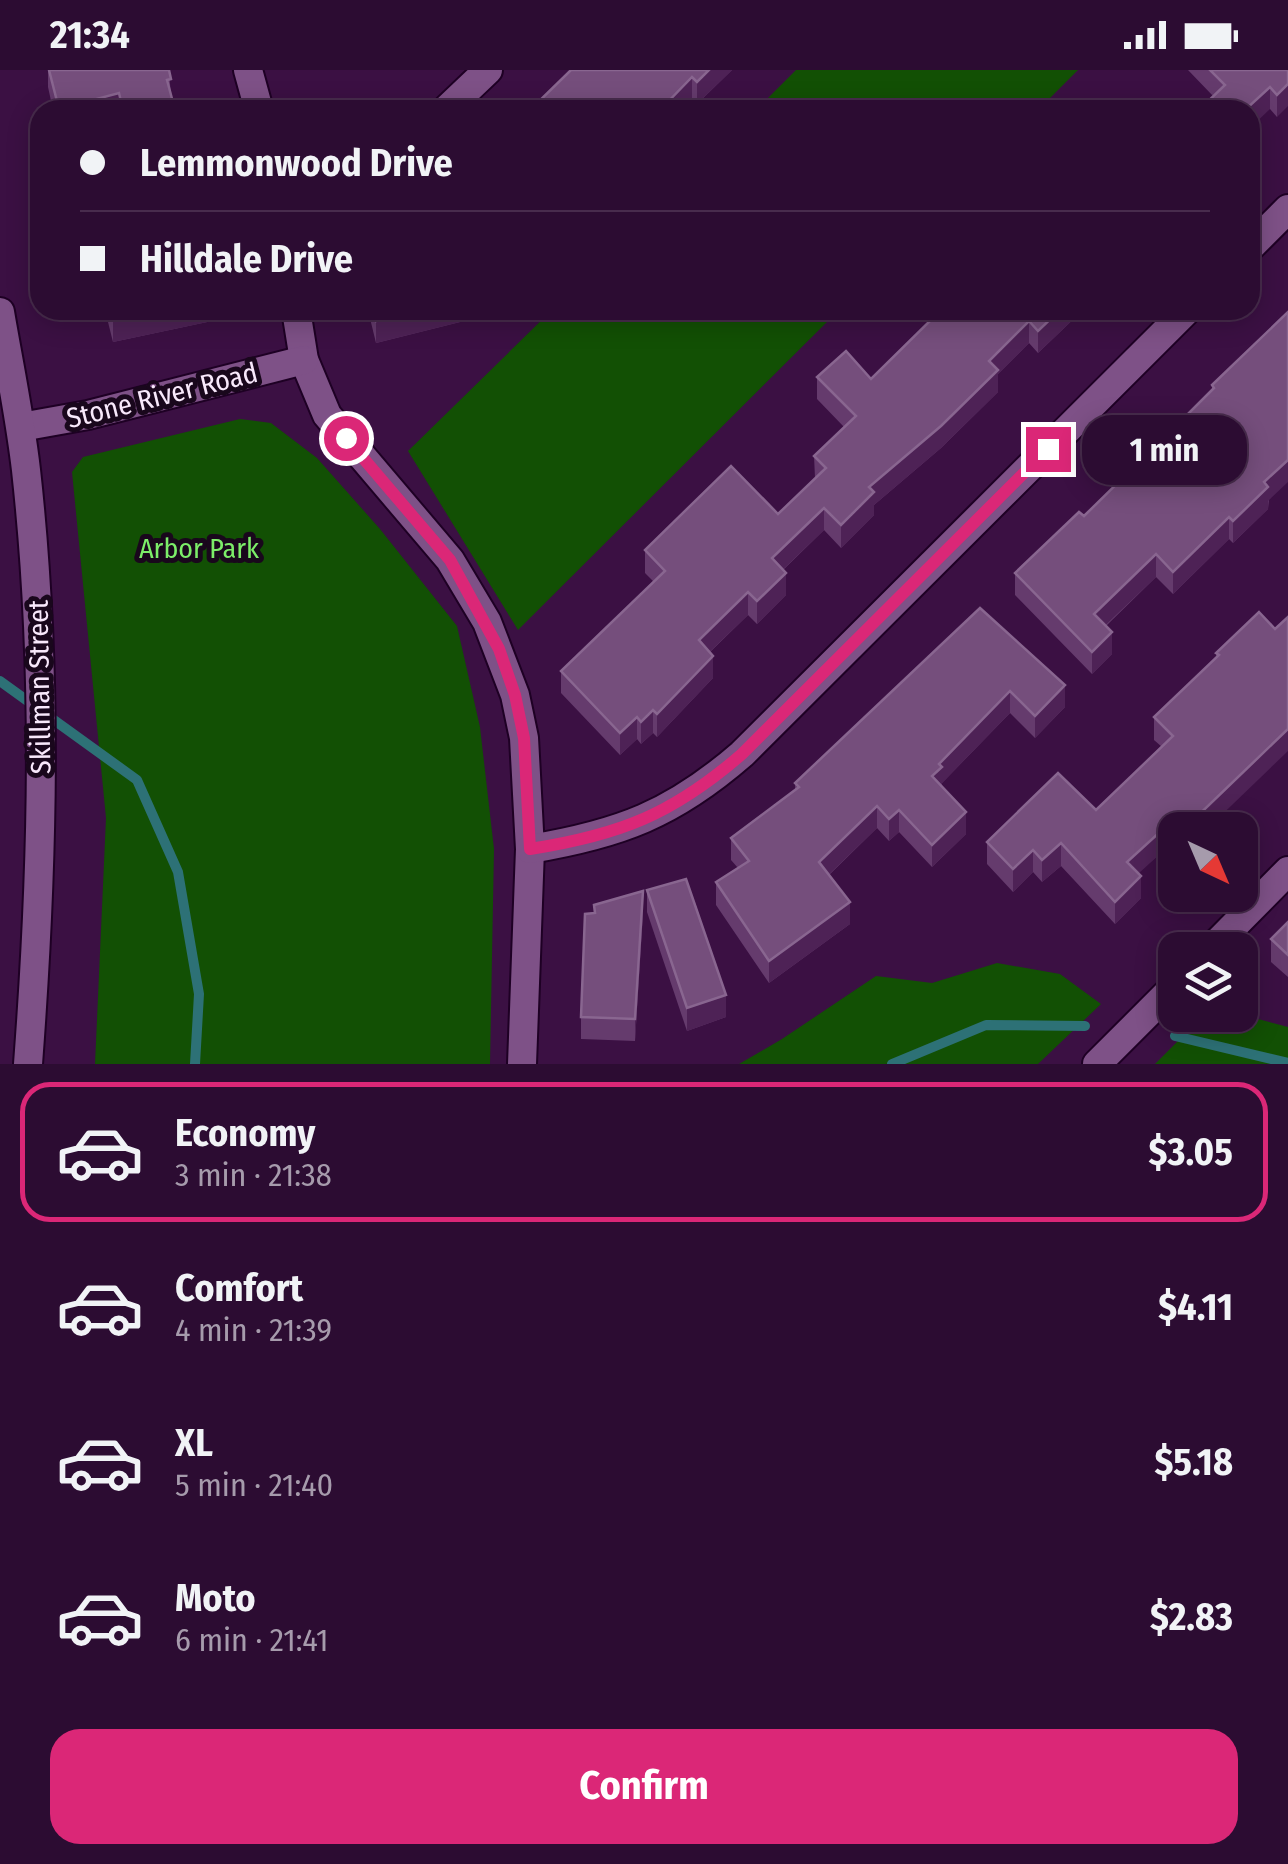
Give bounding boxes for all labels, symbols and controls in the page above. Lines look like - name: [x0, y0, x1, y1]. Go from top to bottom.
- text: 21:34: [50, 12, 130, 58]
- text: Lemmonwood Drive: [140, 140, 453, 186]
- text: Hilldale Drive: [140, 236, 353, 282]
- street label: Stone River Road: [63, 356, 261, 435]
- callout: 1 min: [1083, 414, 1248, 484]
- route start: [324, 416, 369, 461]
- route end: [1026, 427, 1071, 472]
- text: 1 min: [1130, 431, 1199, 469]
- park label: Arbor Park: [139, 532, 260, 565]
- street label: Skillman Street: [21, 599, 58, 774]
- north arrow: [1158, 812, 1258, 912]
- map controls: [1158, 812, 1258, 1032]
- button: layers: [1158, 932, 1258, 1032]
- icon: car: [55, 1107, 145, 1197]
- text: Economy: [175, 1110, 315, 1156]
- text: $3.05: [1149, 1129, 1233, 1175]
- text: 3 min · 21:38: [175, 1156, 332, 1194]
- icon: car: [55, 1262, 145, 1352]
- text: Comfort: [175, 1265, 303, 1311]
- text: $4.11: [1158, 1284, 1233, 1330]
- text: 4 min · 21:39: [175, 1311, 332, 1349]
- icon: car: [55, 1417, 145, 1507]
- text: XL: [175, 1420, 213, 1466]
- text: $5.18: [1154, 1439, 1233, 1485]
- text: 5 min · 21:40: [175, 1466, 333, 1504]
- icon: car: [55, 1572, 145, 1662]
- text: Moto: [175, 1575, 256, 1621]
- text: $2.83: [1150, 1594, 1233, 1640]
- text: 6 min · 21:41: [175, 1621, 329, 1659]
- button: Confirm: [50, 1729, 1238, 1844]

